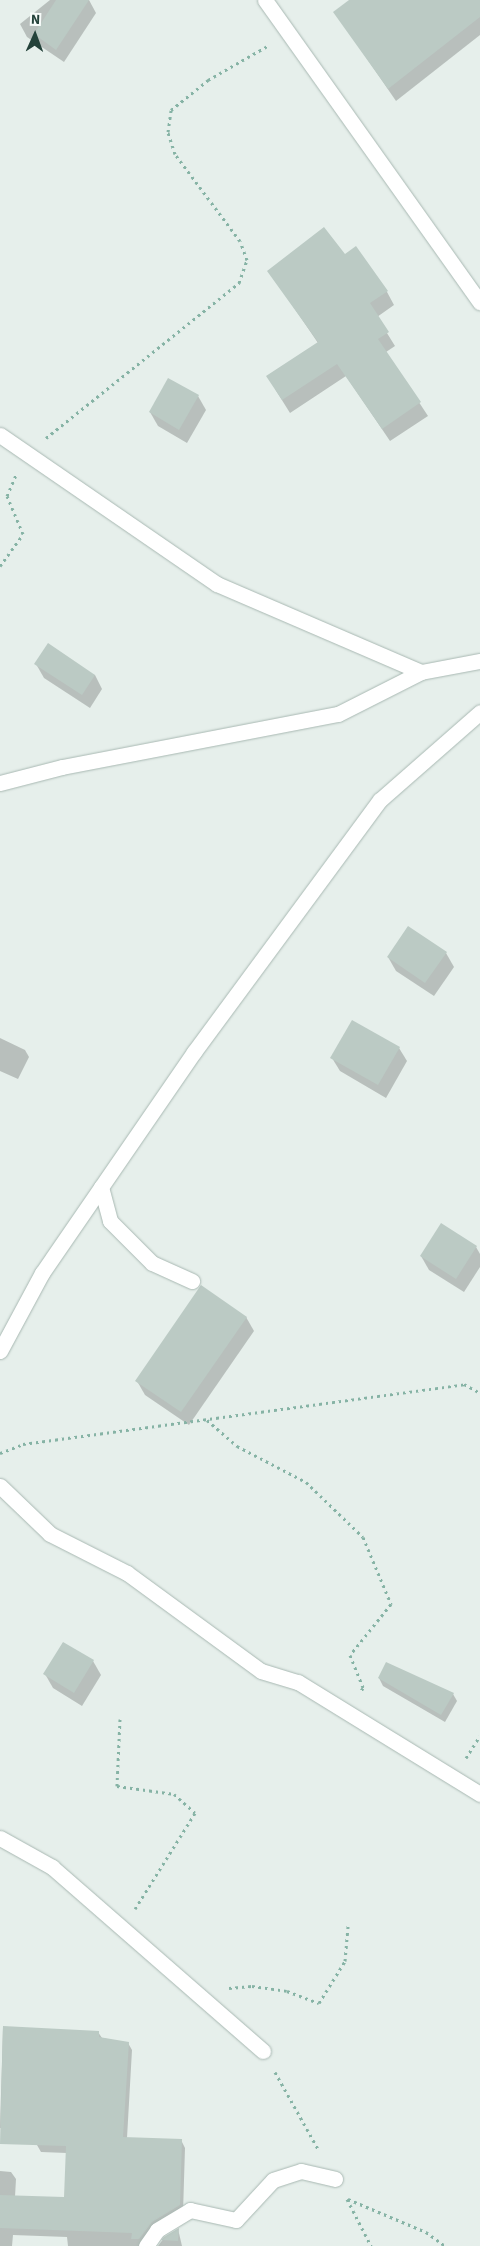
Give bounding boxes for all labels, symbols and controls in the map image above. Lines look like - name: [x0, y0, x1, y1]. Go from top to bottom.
- north arrow: [10, 10, 60, 60]
- text: N: [31, 10, 41, 30]

